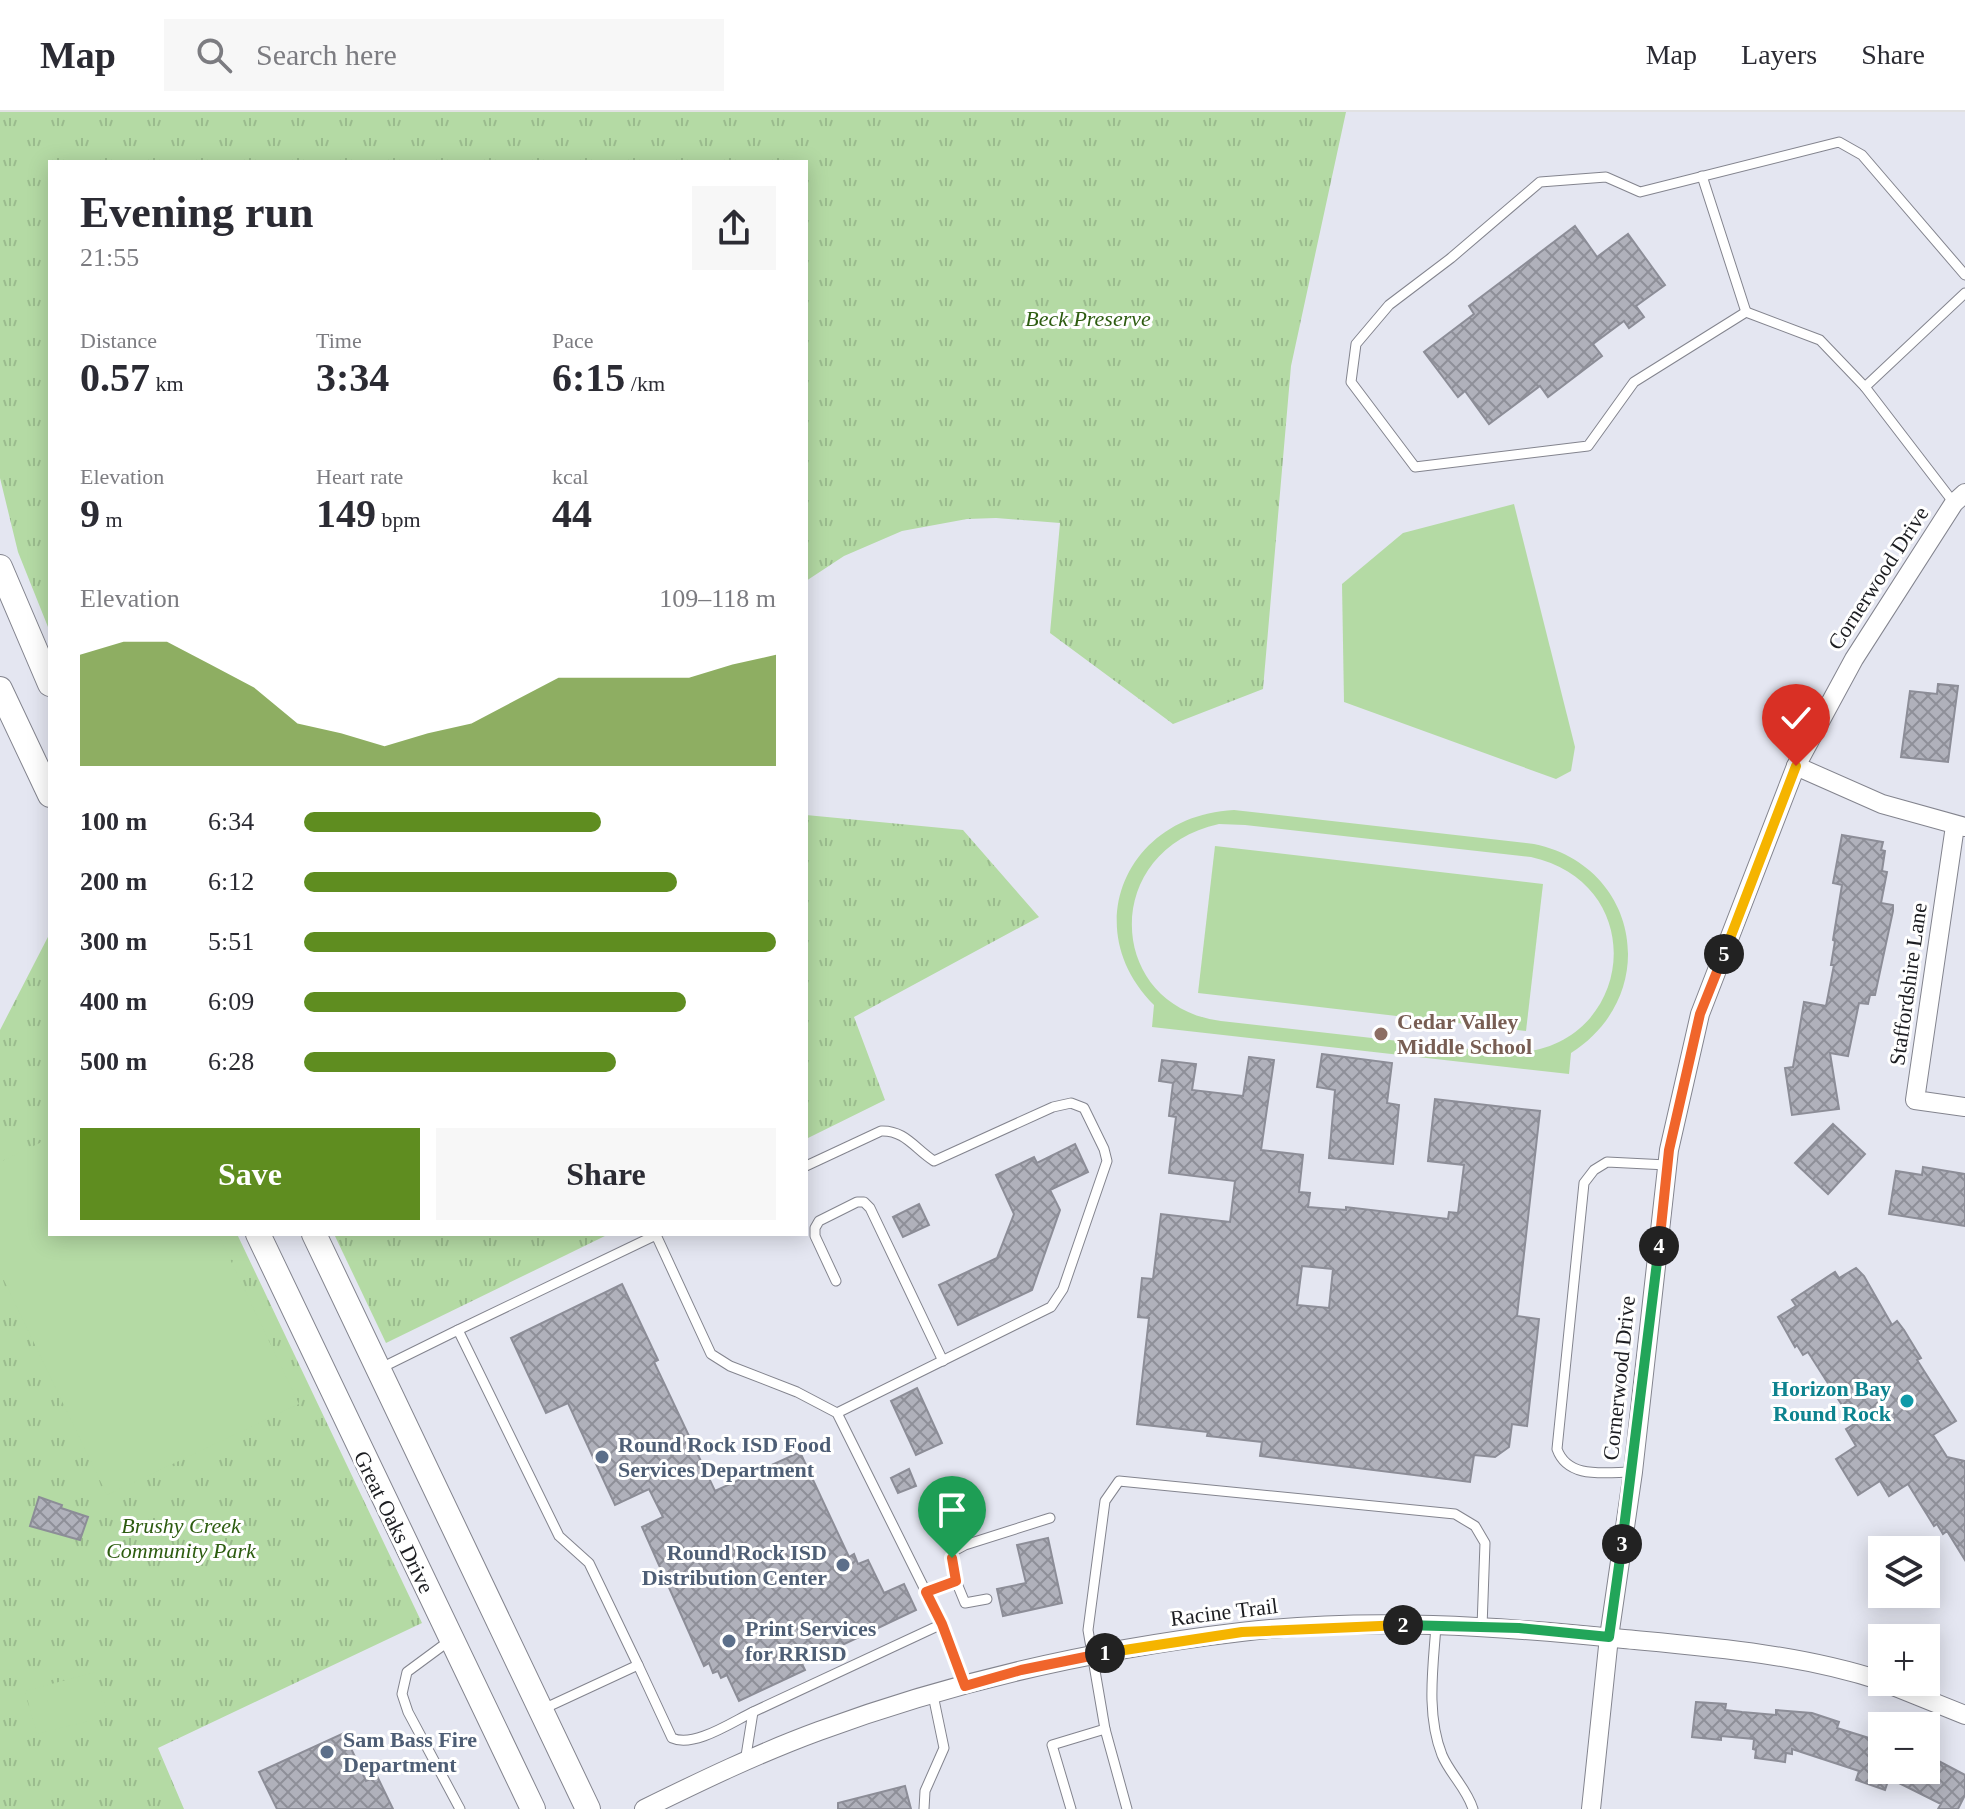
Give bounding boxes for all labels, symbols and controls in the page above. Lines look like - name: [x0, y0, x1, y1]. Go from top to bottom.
- search box: [164, 19, 724, 91]
- icon: search: [192, 33, 236, 77]
- text: Map: [40, 34, 116, 76]
- text: Search here: [256, 38, 397, 71]
- text: Map: [1646, 39, 1697, 70]
- text: Layers: [1741, 39, 1817, 70]
- text: Share: [1861, 39, 1925, 70]
- button: share: [692, 186, 776, 270]
- text: Evening run: [80, 188, 314, 237]
- text: 21:55: [80, 243, 139, 272]
- park label: Beck Preserve: [1025, 306, 1151, 331]
- text: Distance: [80, 328, 157, 353]
- text: Time: [316, 328, 362, 353]
- text: Pace: [552, 328, 594, 353]
- text: 0.57: [80, 355, 150, 400]
- text: 3:34: [316, 355, 389, 400]
- text: 6:15: [552, 355, 625, 400]
- text: km: [150, 371, 184, 396]
- text: /km: [625, 371, 665, 396]
- text: Elevation: [80, 464, 164, 489]
- text: Heart rate: [316, 464, 403, 489]
- text: kcal: [552, 464, 589, 489]
- text: 9: [80, 491, 100, 536]
- text: 149: [316, 491, 376, 536]
- text: 44: [552, 491, 592, 536]
- street label: Cornerwood Drive: [1822, 502, 1934, 654]
- text: m: [100, 507, 123, 532]
- text: bpm: [376, 507, 421, 532]
- text: Elevation: [80, 584, 180, 613]
- text: 109–118 m: [659, 584, 776, 613]
- pin: [1762, 684, 1830, 766]
- icon: check: [1774, 696, 1818, 740]
- text: 100 m: [80, 807, 147, 836]
- text: 6:34: [208, 807, 254, 836]
- text: 200 m: [80, 867, 147, 896]
- text: 6:12: [208, 867, 254, 896]
- street label: Staffordshire Lane: [1884, 901, 1932, 1067]
- text: 300 m: [80, 927, 147, 956]
- text: 5:51: [208, 927, 254, 956]
- pin: 5: [1704, 934, 1744, 974]
- text: 5: [1719, 941, 1730, 966]
- text: 400 m: [80, 987, 147, 1016]
- text: 6:09: [208, 987, 254, 1016]
- place label: Cedar Valley Middle School: [1397, 1009, 1532, 1059]
- marker: Cedar Valley Middle School: [1372, 1025, 1390, 1043]
- text: 500 m: [80, 1047, 147, 1076]
- text: 6:28: [208, 1047, 254, 1076]
- button: Save: [80, 1128, 420, 1220]
- button: Share: [436, 1128, 776, 1220]
- pin: 4: [1639, 1226, 1679, 1266]
- text: 4: [1654, 1233, 1665, 1258]
- street label: Cornerwood Drive: [1598, 1294, 1640, 1462]
- place label: Horizon Bay Round Rock: [1772, 1376, 1892, 1426]
- marker: Horizon Bay Round Rock: [1898, 1392, 1916, 1410]
- place label: Round Rock ISD Food Services Department: [618, 1432, 831, 1482]
- street label: Great Oaks Drive: [349, 1447, 439, 1597]
- marker: Round Rock ISD Food Services Department: [593, 1448, 611, 1466]
- pin: [918, 1476, 986, 1558]
- icon: arrive: [930, 1488, 974, 1532]
- park label: Brushy Creek Community Park: [106, 1513, 257, 1563]
- pin: 3: [1602, 1524, 1642, 1564]
- text: 3: [1617, 1531, 1628, 1556]
- map controls: [1868, 1536, 1940, 1784]
- button: layers: [1868, 1536, 1940, 1608]
- place label: Round Rock ISD Distribution Center: [642, 1540, 827, 1590]
- marker: Round Rock ISD Distribution Center: [834, 1556, 852, 1574]
- street label: Racine Trail: [1169, 1593, 1279, 1631]
- pin: 2: [1383, 1605, 1423, 1645]
- text: 2: [1398, 1612, 1409, 1637]
- place label: Print Services for RRISD: [745, 1616, 877, 1666]
- button: +: [1868, 1624, 1940, 1696]
- marker: Print Services for RRISD: [720, 1632, 738, 1650]
- pin: 1: [1085, 1633, 1125, 1673]
- text: 1: [1100, 1640, 1111, 1665]
- button: −: [1868, 1712, 1940, 1784]
- place label: Sam Bass Fire Department: [343, 1727, 477, 1777]
- marker: Sam Bass Fire Department: [318, 1743, 336, 1761]

